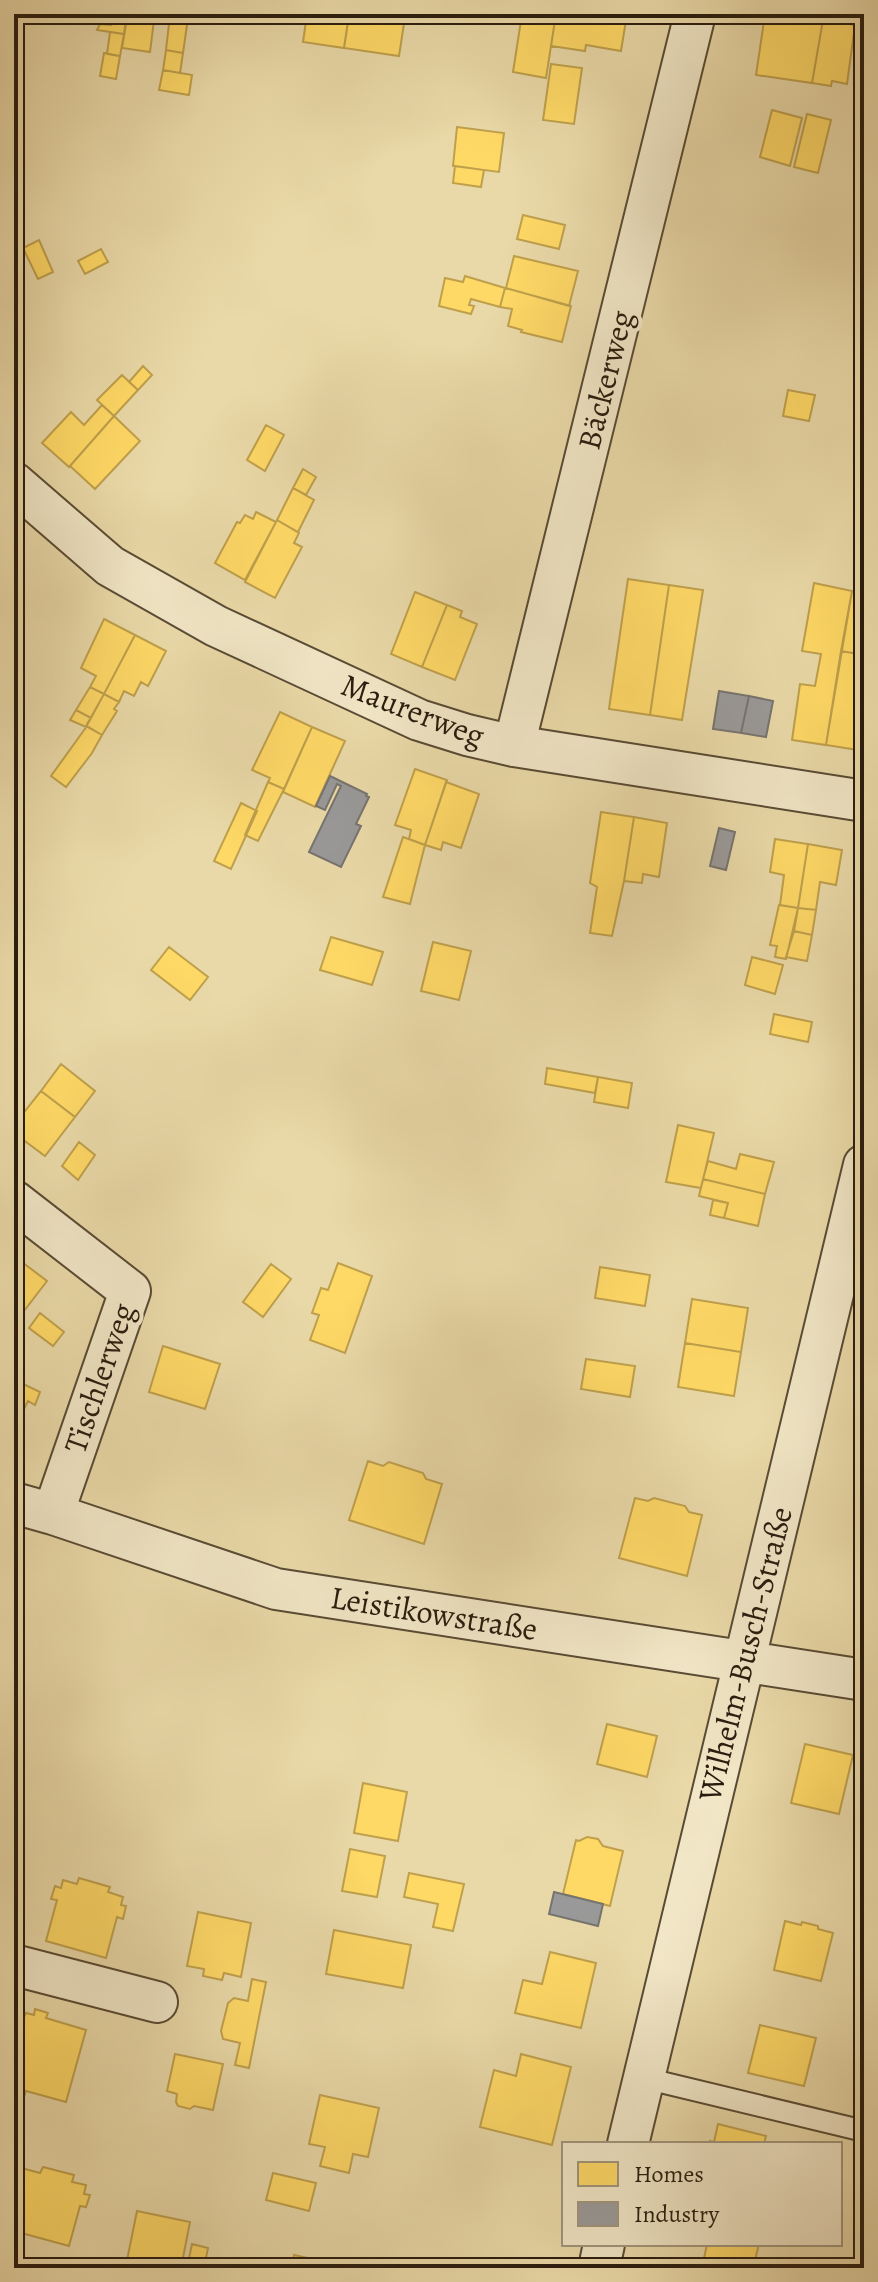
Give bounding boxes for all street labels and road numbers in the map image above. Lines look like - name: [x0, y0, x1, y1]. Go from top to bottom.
- street label: Bäckerweg: [566, 306, 644, 454]
- street label: Maurerweg: [335, 663, 491, 757]
- street label: Tischlerweg: [53, 1297, 145, 1459]
- street label: Wilhelm-Busch-Straße: [687, 1502, 803, 1807]
- street label: Leistikowstraße: [327, 1575, 541, 1651]

